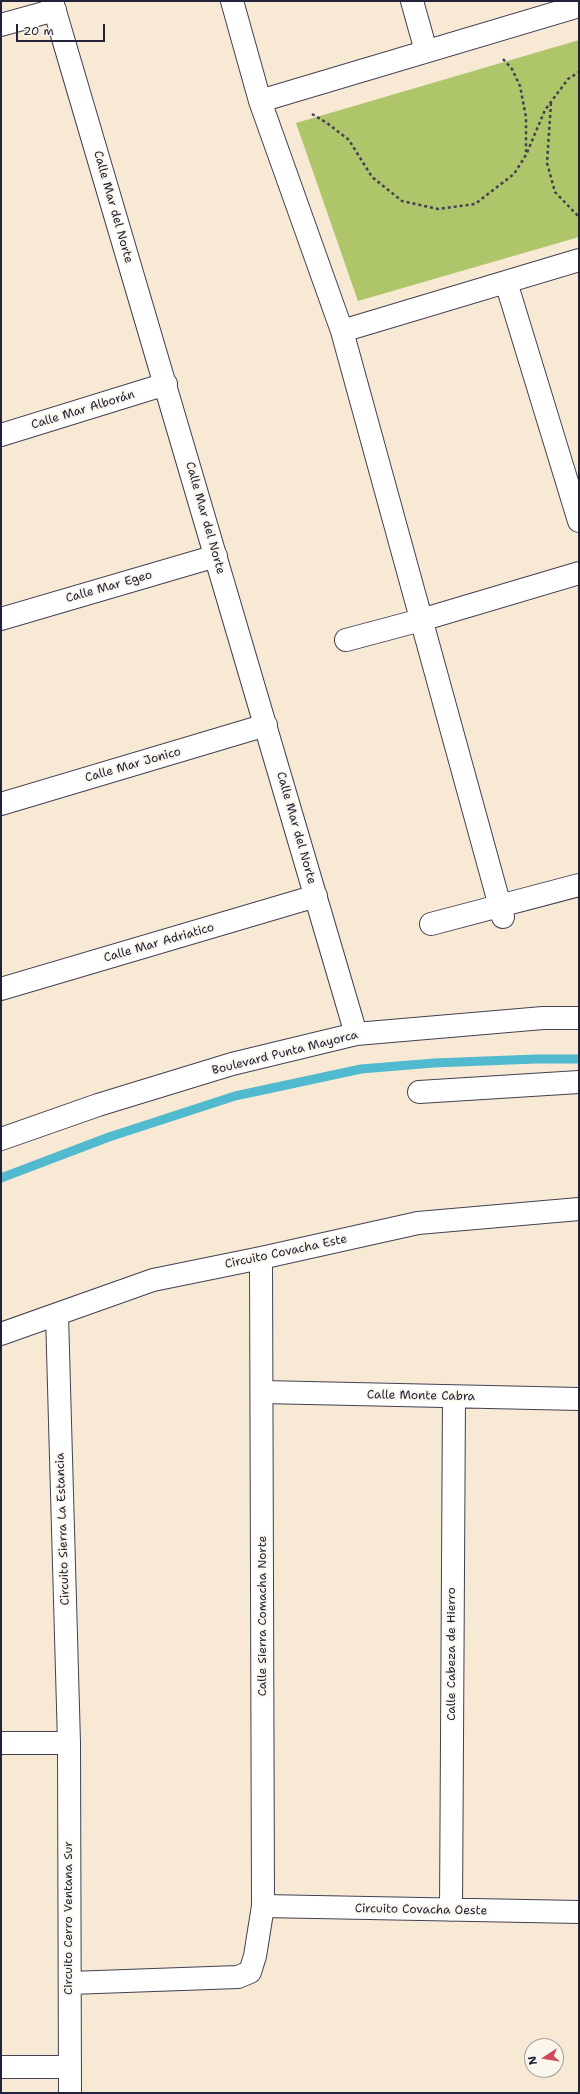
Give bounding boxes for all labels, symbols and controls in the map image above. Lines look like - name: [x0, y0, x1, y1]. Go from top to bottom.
- scale bar: [18, 16, 107, 42]
- text: 20 m: [23, 23, 54, 39]
- street label: Calle Mar del Norte: [90, 149, 136, 265]
- street label: Calle Mar Alborán: [30, 387, 136, 433]
- street label: Calle Mar del Norte: [182, 460, 228, 576]
- street label: Calle Mar Egeo: [64, 568, 154, 606]
- street label: Calle Mar Jonico: [83, 744, 183, 786]
- street label: Calle Mar del Norte: [273, 770, 319, 886]
- street label: Calle Mar Adriatico: [102, 920, 216, 966]
- street label: Boulevard Punta Mayorca: [210, 1028, 360, 1078]
- street label: Circuito Covacha Este: [224, 1232, 348, 1272]
- street label: Calle Monte Cabra: [367, 1388, 475, 1404]
- street label: Circuito Sierra La Estancia: [53, 1452, 73, 1606]
- street label: Calle Sierra Comacha Norte: [256, 1536, 270, 1696]
- street label: Calle Cabeza de Hierro: [445, 1587, 459, 1721]
- street label: Circuito Cerro Ventana Sur: [62, 1841, 76, 1995]
- street label: Circuito Covacha Oeste: [355, 1902, 487, 1918]
- north arrow: [524, 2038, 564, 2078]
- text: N: [525, 2055, 541, 2066]

